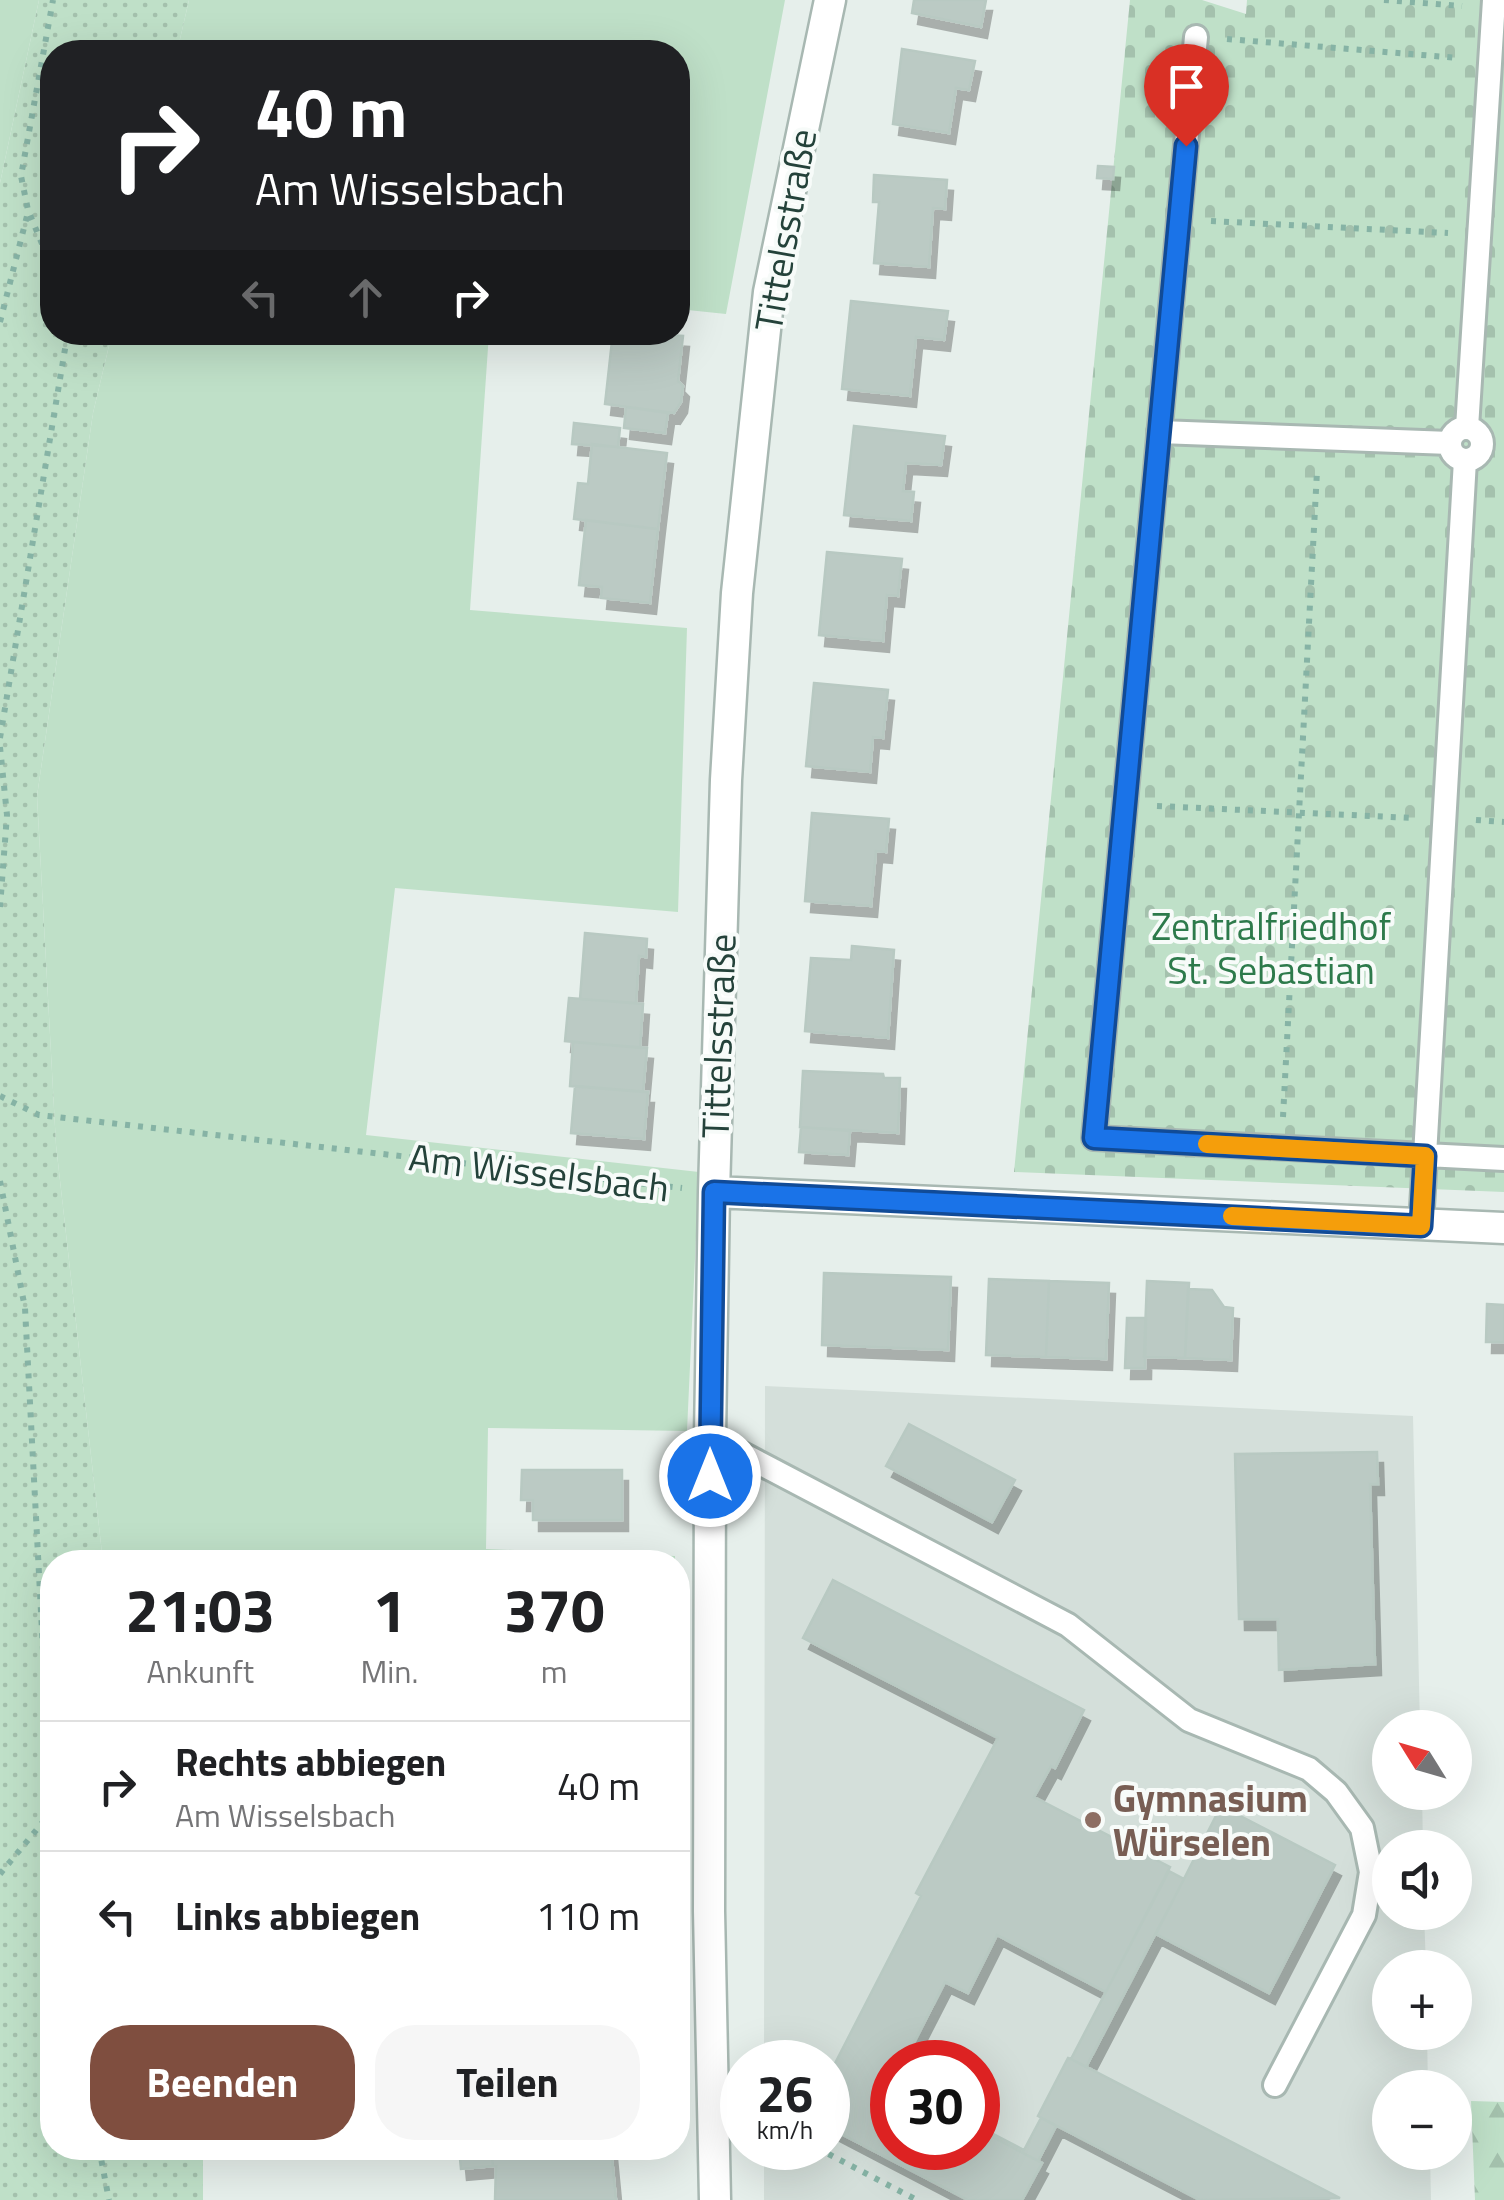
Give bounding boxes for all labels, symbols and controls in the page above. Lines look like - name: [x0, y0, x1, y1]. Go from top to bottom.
- pin: [1144, 44, 1229, 147]
- text: 40 m: [255, 58, 408, 164]
- icon: arrive: [1159, 59, 1214, 114]
- icon: right: [90, 80, 220, 210]
- street label: Tittelsstraße: [739, 124, 831, 336]
- text: Am Wisselsbach: [255, 154, 565, 222]
- icon: left: [233, 270, 288, 325]
- icon: ahead: [338, 270, 393, 325]
- icon: right: [443, 270, 498, 325]
- park label: Zentralfriedhof St. Sebastian: [1151, 897, 1391, 999]
- street label: Tittelsstraße: [685, 933, 751, 1139]
- street label: Am Wisselsbach: [406, 1127, 672, 1217]
- position arrow: [658, 1424, 762, 1528]
- text: 21:03: [125, 1564, 275, 1655]
- text: 1: [373, 1564, 406, 1655]
- text: 370: [504, 1564, 605, 1655]
- text: Ankunft: [146, 1647, 254, 1695]
- text: Min.: [360, 1647, 418, 1695]
- text: m: [541, 1647, 568, 1695]
- north arrow: [1372, 1710, 1472, 1810]
- map controls: [1372, 1710, 1472, 2170]
- text: Rechts abbiegen: [175, 1733, 446, 1791]
- text: 40 m: [557, 1757, 640, 1815]
- icon: right: [90, 1759, 145, 1814]
- place label: Gymnasium Würselen: [1113, 1769, 1308, 1871]
- text: Am Wisselsbach: [175, 1791, 395, 1839]
- marker: Gymnasium Würselen: [1082, 1809, 1104, 1831]
- button: sound: [1372, 1830, 1472, 1930]
- text: Links abbiegen: [175, 1887, 420, 1945]
- text: 110 m: [536, 1887, 640, 1945]
- icon: left: [90, 1889, 145, 1944]
- button: +: [1372, 1950, 1472, 2050]
- button: Beenden: [90, 2025, 355, 2140]
- button: Teilen: [375, 2025, 640, 2140]
- speed limit sign: 30: [870, 2040, 1000, 2170]
- text: 26: [757, 2055, 813, 2131]
- button: −: [1372, 2070, 1472, 2170]
- text: km/h: [757, 2111, 813, 2149]

